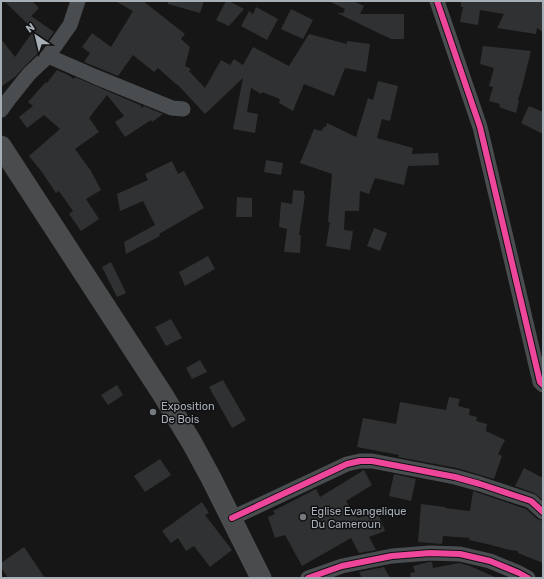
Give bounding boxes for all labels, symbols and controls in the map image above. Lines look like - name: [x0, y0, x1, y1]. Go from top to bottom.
- north arrow: [16, 16, 56, 56]
- text: N: [24, 21, 38, 36]
- place label: Exposition De Bois: [161, 400, 215, 426]
- marker: Exposition De Bois: [148, 407, 158, 417]
- place label: Eglise Evangelique Du Cameroun: [311, 505, 407, 531]
- marker: Eglise Evangelique Du Cameroun: [298, 512, 308, 522]

